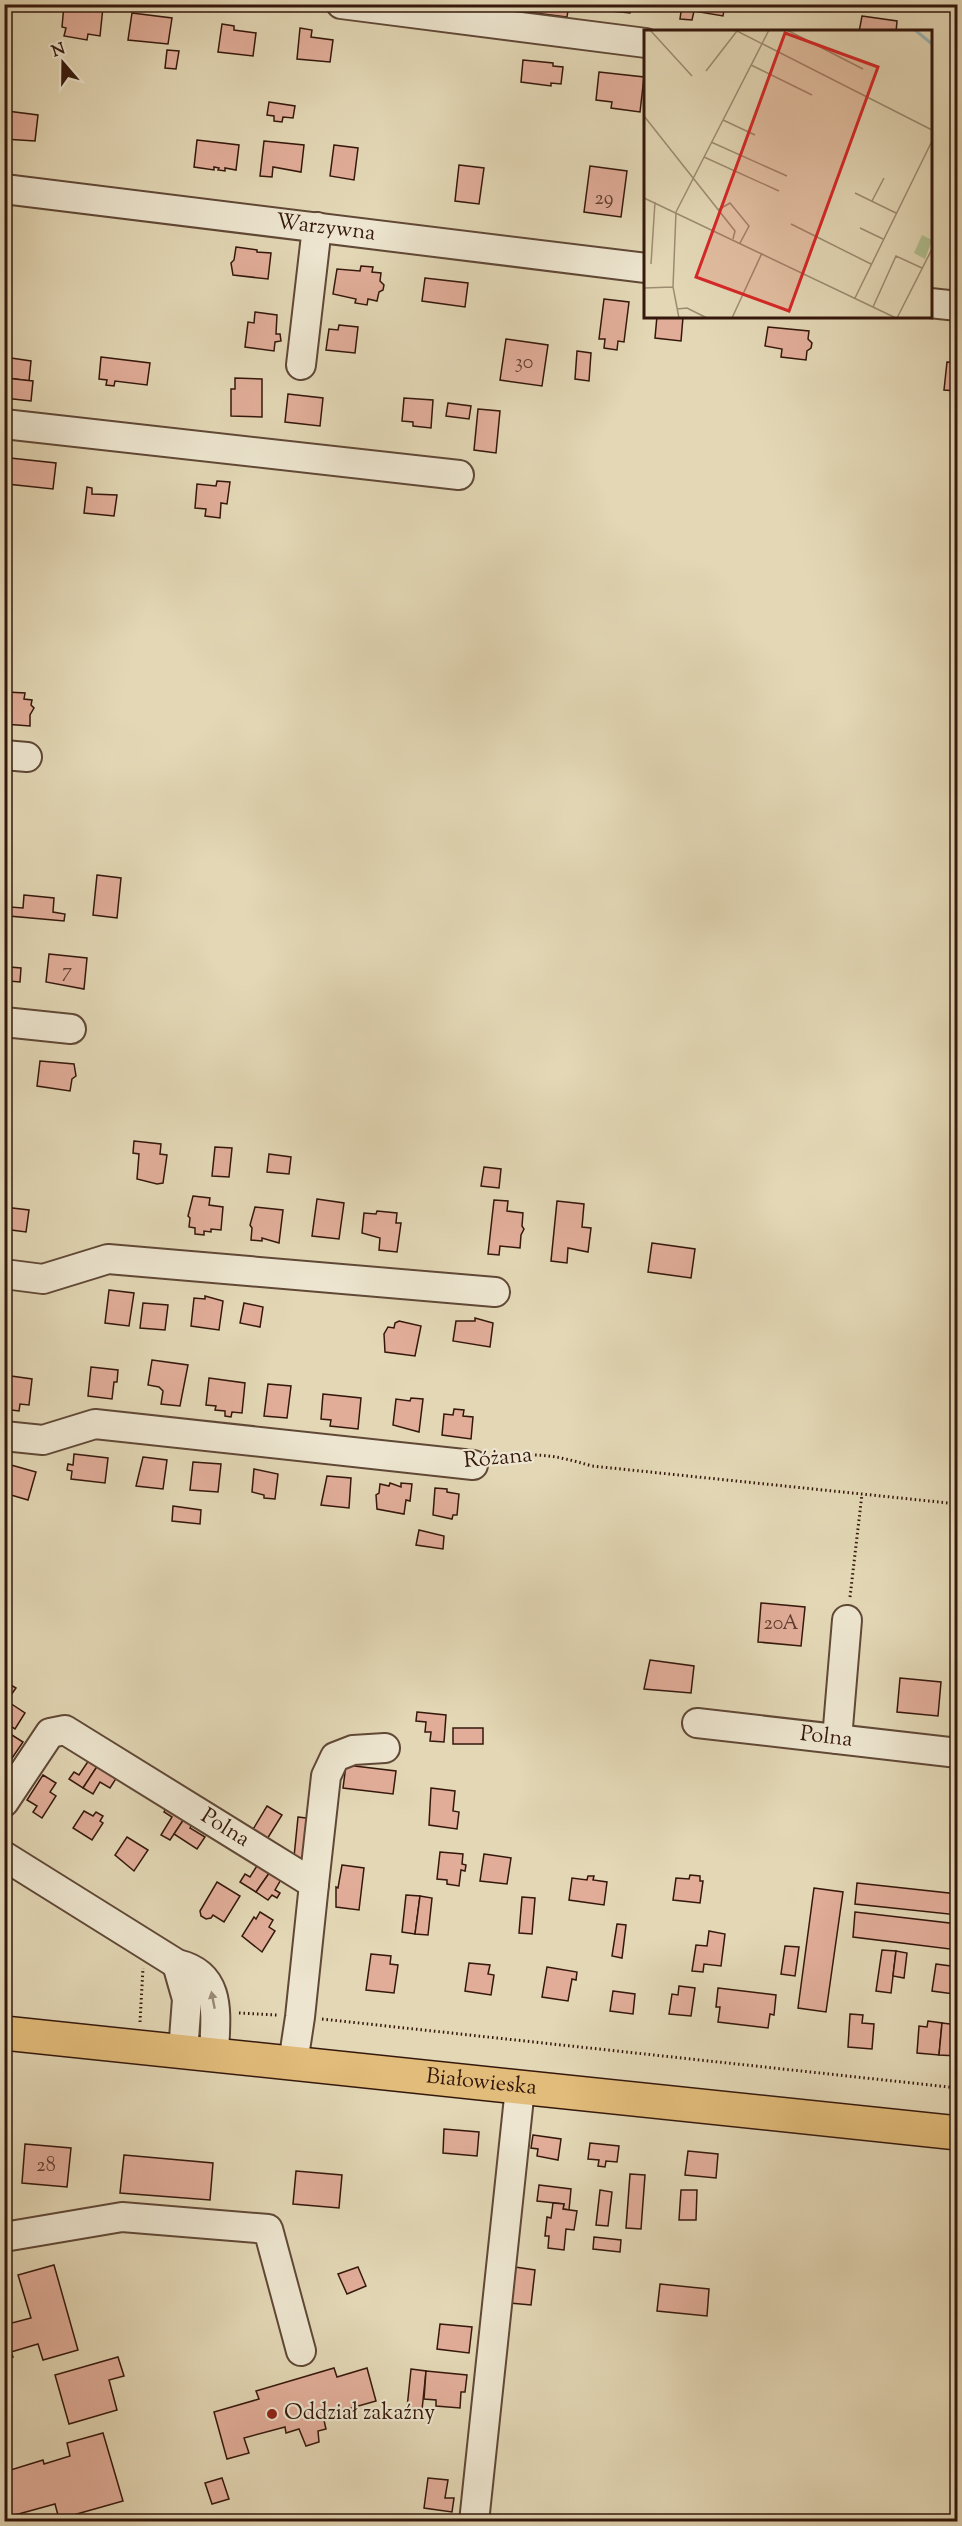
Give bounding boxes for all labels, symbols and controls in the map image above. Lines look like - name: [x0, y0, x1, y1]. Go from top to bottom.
- inset map: [644, 30, 932, 318]
- north arrow: [33, 33, 93, 93]
- text: N: [49, 38, 69, 64]
- house number: 29: [594, 185, 614, 214]
- street label: Warzywna: [274, 207, 377, 251]
- house number: 30: [515, 349, 533, 378]
- house number: 7: [62, 958, 72, 987]
- street label: Różana: [462, 1440, 534, 1478]
- house number: 20A: [763, 1610, 799, 1639]
- street label: Polna: [798, 1719, 854, 1757]
- street label: Polna: [194, 1801, 256, 1856]
- one-way arrow: [208, 1990, 217, 2009]
- street label: Białowieska: [424, 2061, 538, 2105]
- house number: 28: [36, 2152, 56, 2181]
- place label: Oddział zakaźny: [284, 2398, 435, 2430]
- marker: Oddział zakaźny: [265, 2407, 279, 2421]

